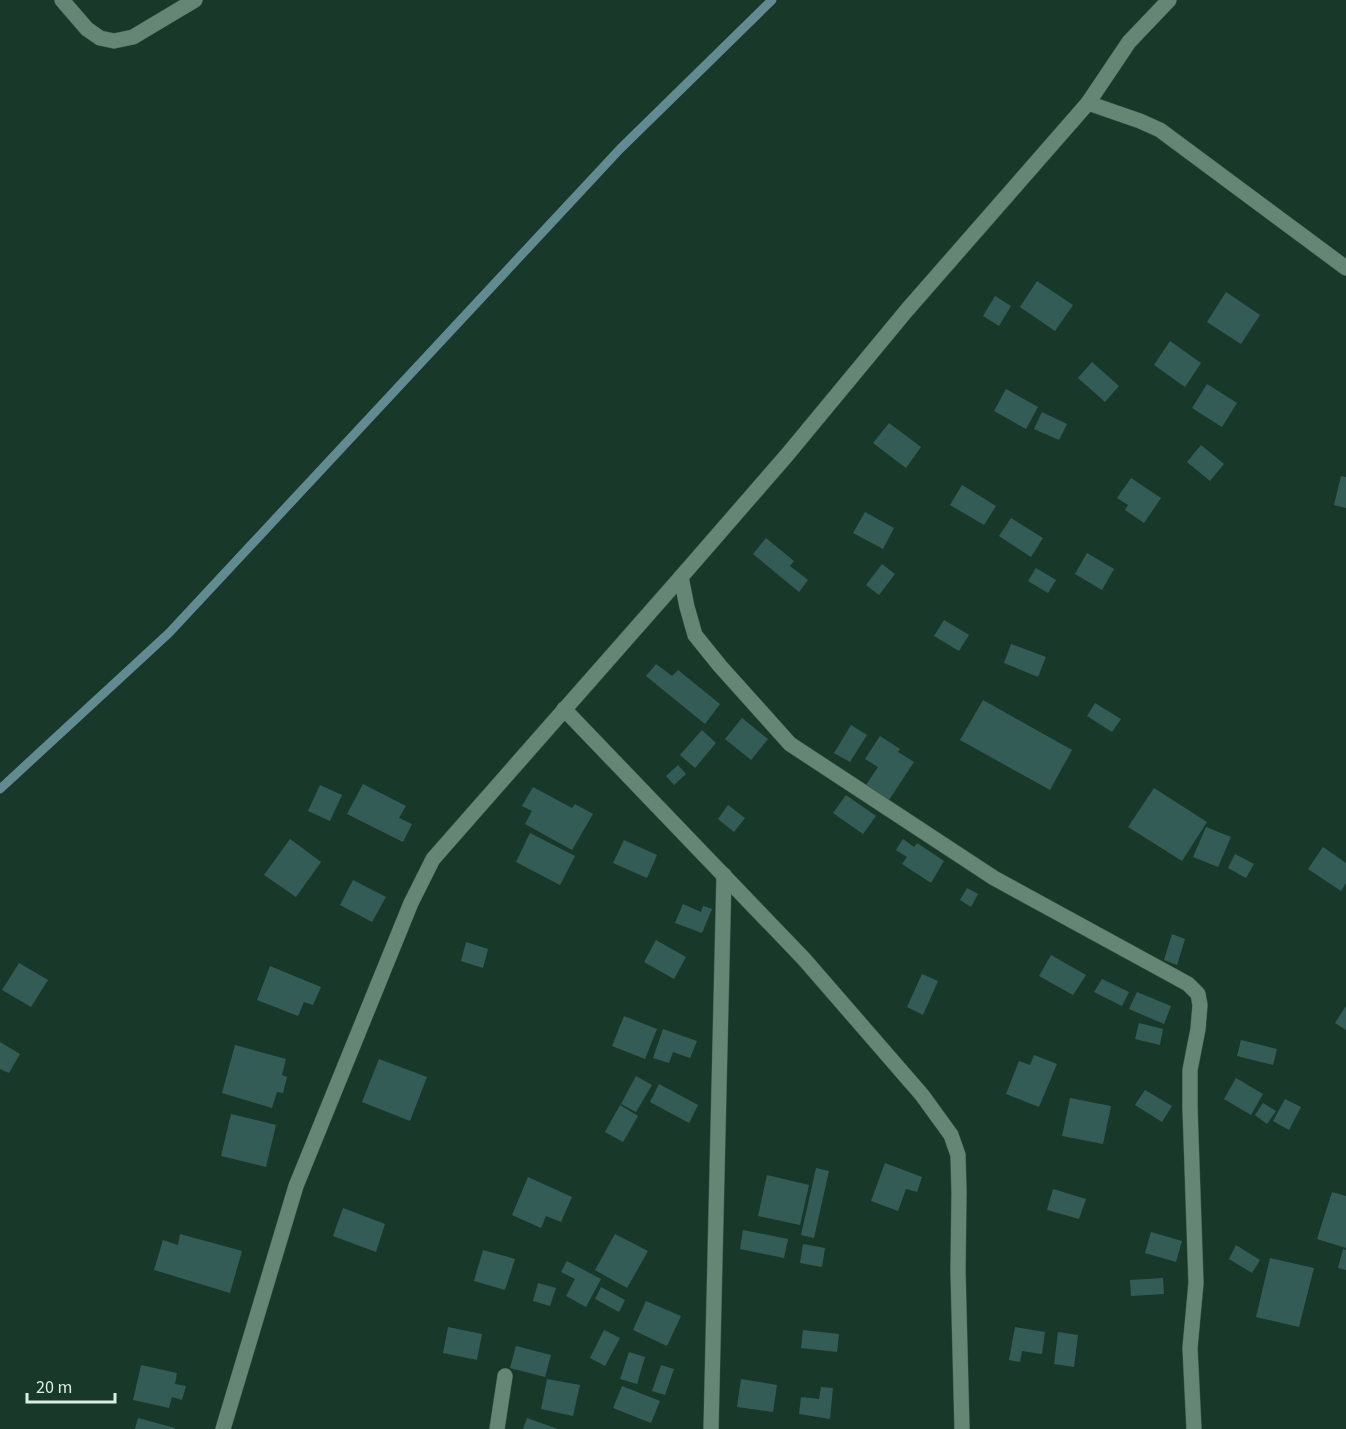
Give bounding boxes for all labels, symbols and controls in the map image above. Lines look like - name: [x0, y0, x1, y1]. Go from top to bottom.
- scale bar: [27, 1366, 116, 1404]
- text: 20 m: [36, 1375, 72, 1400]

